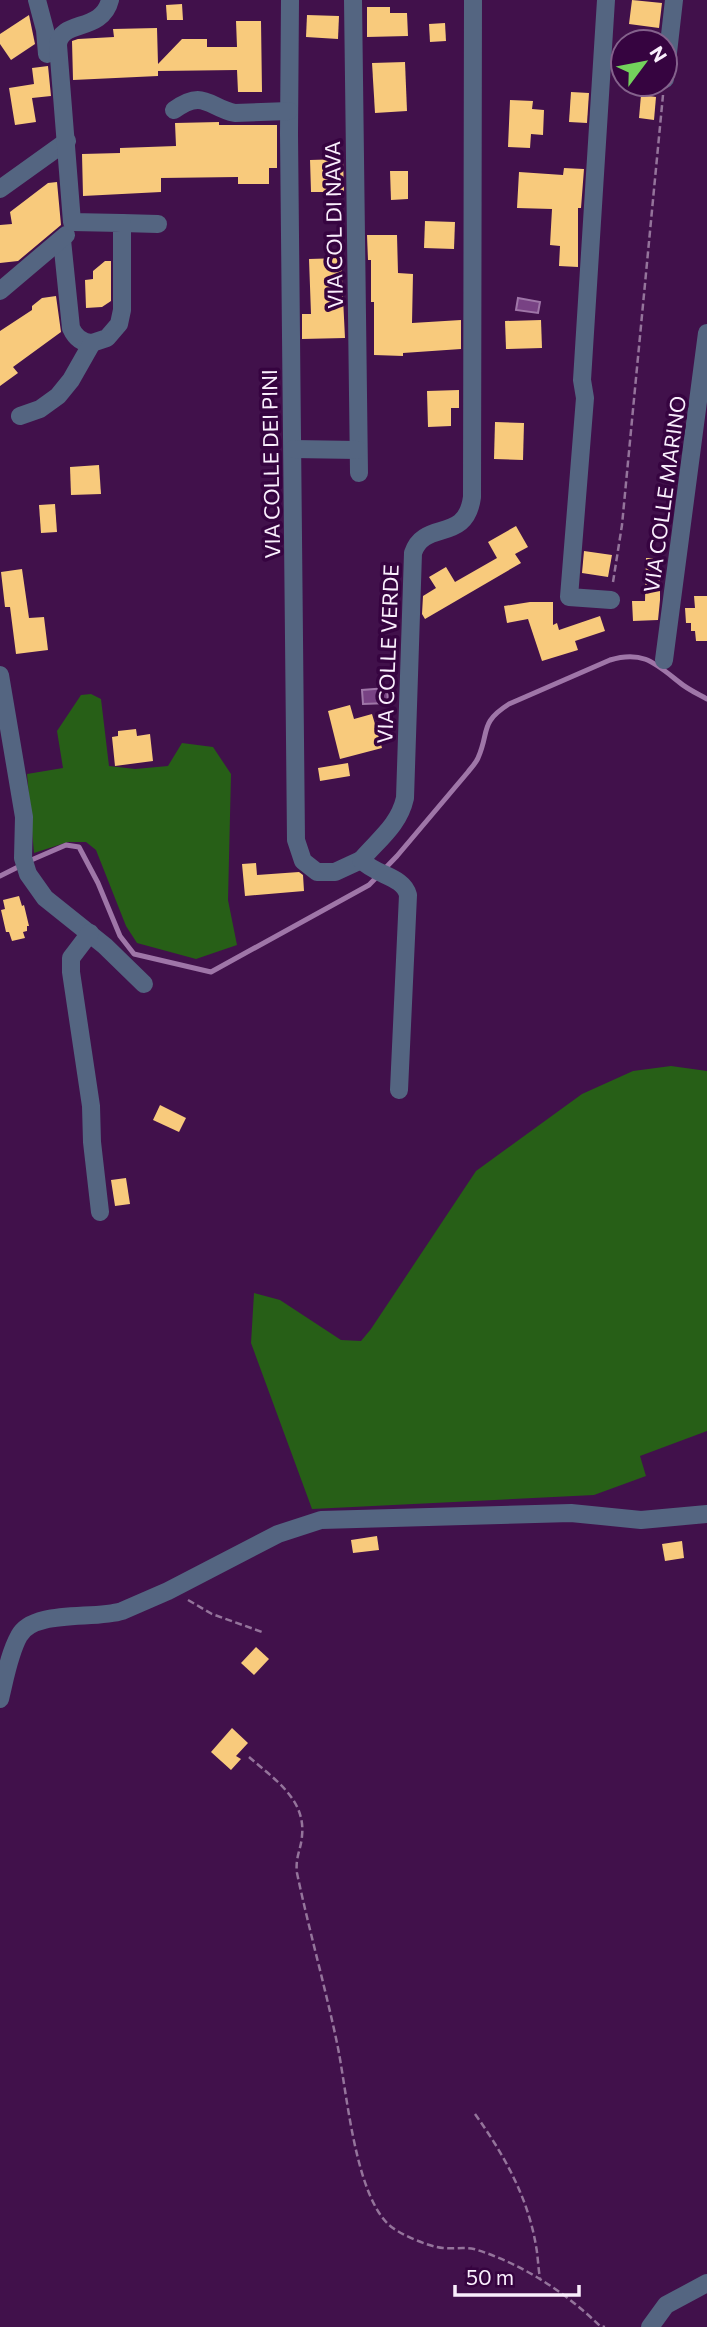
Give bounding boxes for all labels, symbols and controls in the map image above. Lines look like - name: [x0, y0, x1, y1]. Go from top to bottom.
- north arrow: [609, 28, 679, 98]
- text: N: [645, 42, 672, 66]
- street label: VIA COL DI NAVA: [319, 141, 347, 309]
- street label: VIA COLLE DEI PINI: [256, 369, 284, 559]
- street label: VIA COLLE MARINO: [638, 394, 690, 594]
- street label: VIA COLLE VERDE: [371, 564, 403, 744]
- scale bar: [455, 2254, 579, 2298]
- text: 50 m: [466, 2264, 514, 2289]

